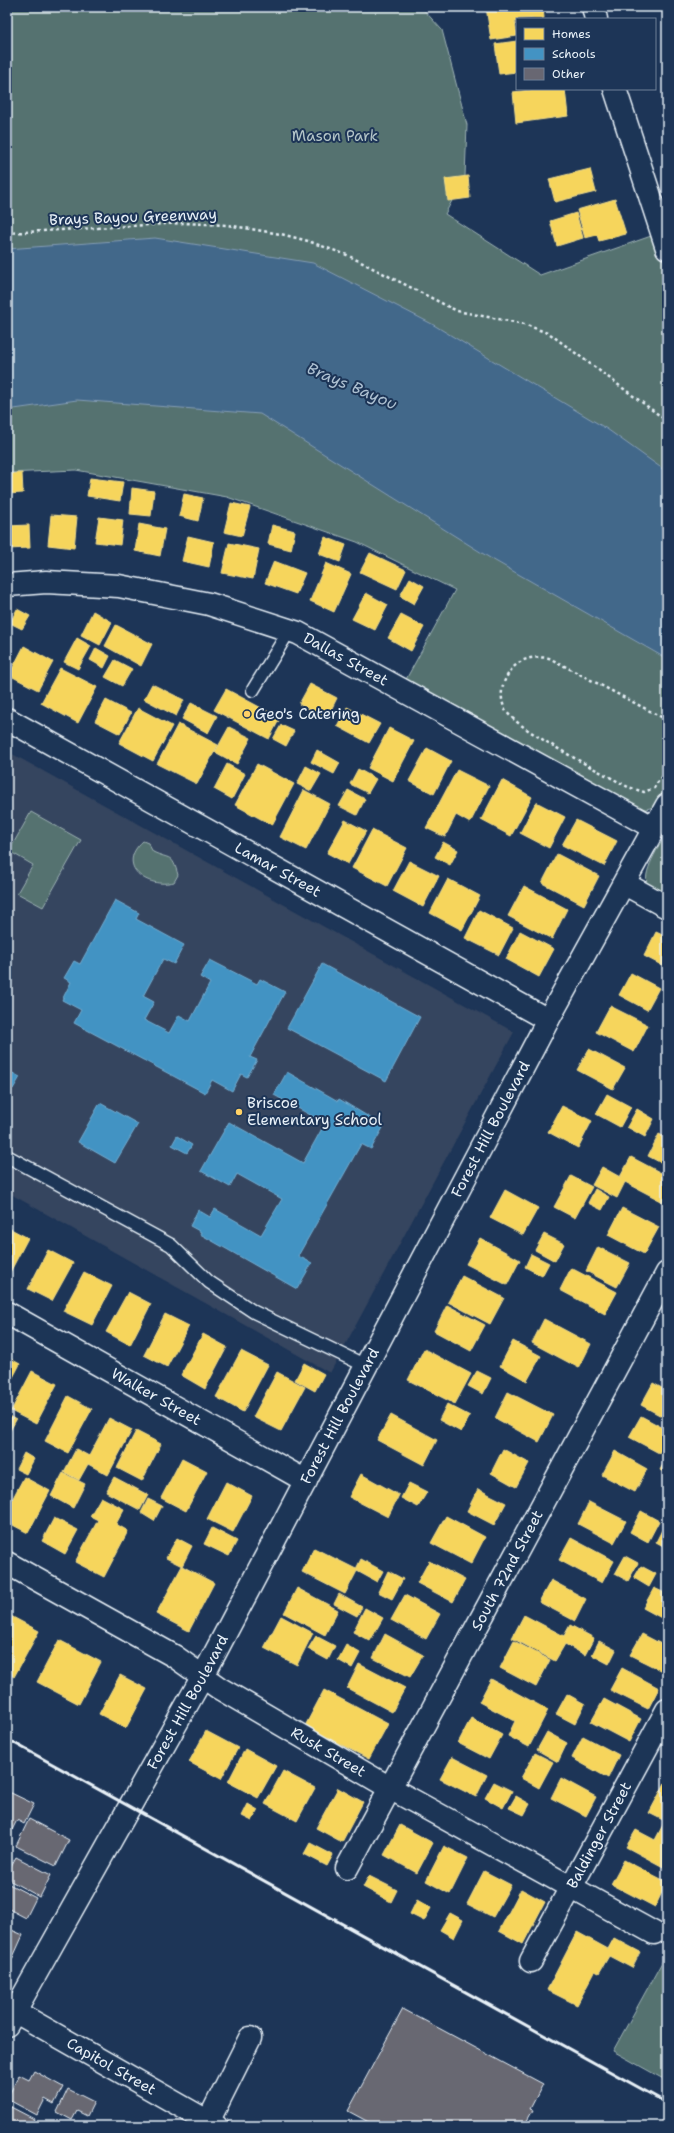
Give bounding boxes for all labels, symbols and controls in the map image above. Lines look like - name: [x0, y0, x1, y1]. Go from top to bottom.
- legend: [516, 18, 656, 90]
- text: Homes: [552, 26, 591, 42]
- text: Schools: [552, 46, 596, 62]
- text: Other: [552, 66, 586, 82]
- park label: Mason Park: [292, 126, 378, 146]
- street label: Brays Bayou Greenway: [49, 204, 217, 230]
- water label: Brays Bayou: [304, 358, 400, 414]
- street label: Dallas Street: [300, 628, 392, 690]
- place label: Geo's Catering: [255, 704, 360, 724]
- marker: Geo's Catering: [242, 709, 252, 719]
- street label: Lamar Street: [231, 838, 325, 902]
- street label: Forest Hill Boulevard: [446, 1057, 535, 1201]
- place label: Briscoe Elementary School: [247, 1093, 383, 1130]
- marker: Briscoe Elementary School: [234, 1107, 244, 1117]
- street label: Forest Hill Boulevard: [296, 1344, 384, 1488]
- street label: Walker Street: [107, 1363, 205, 1430]
- street label: South 72nd Street: [467, 1507, 548, 1634]
- street label: Forest Hill Boulevard: [142, 1631, 233, 1773]
- street label: Rusk Street: [287, 1722, 369, 1782]
- street label: Baldinger Street: [562, 1778, 636, 1892]
- street label: Capitol Street: [63, 2033, 160, 2100]

